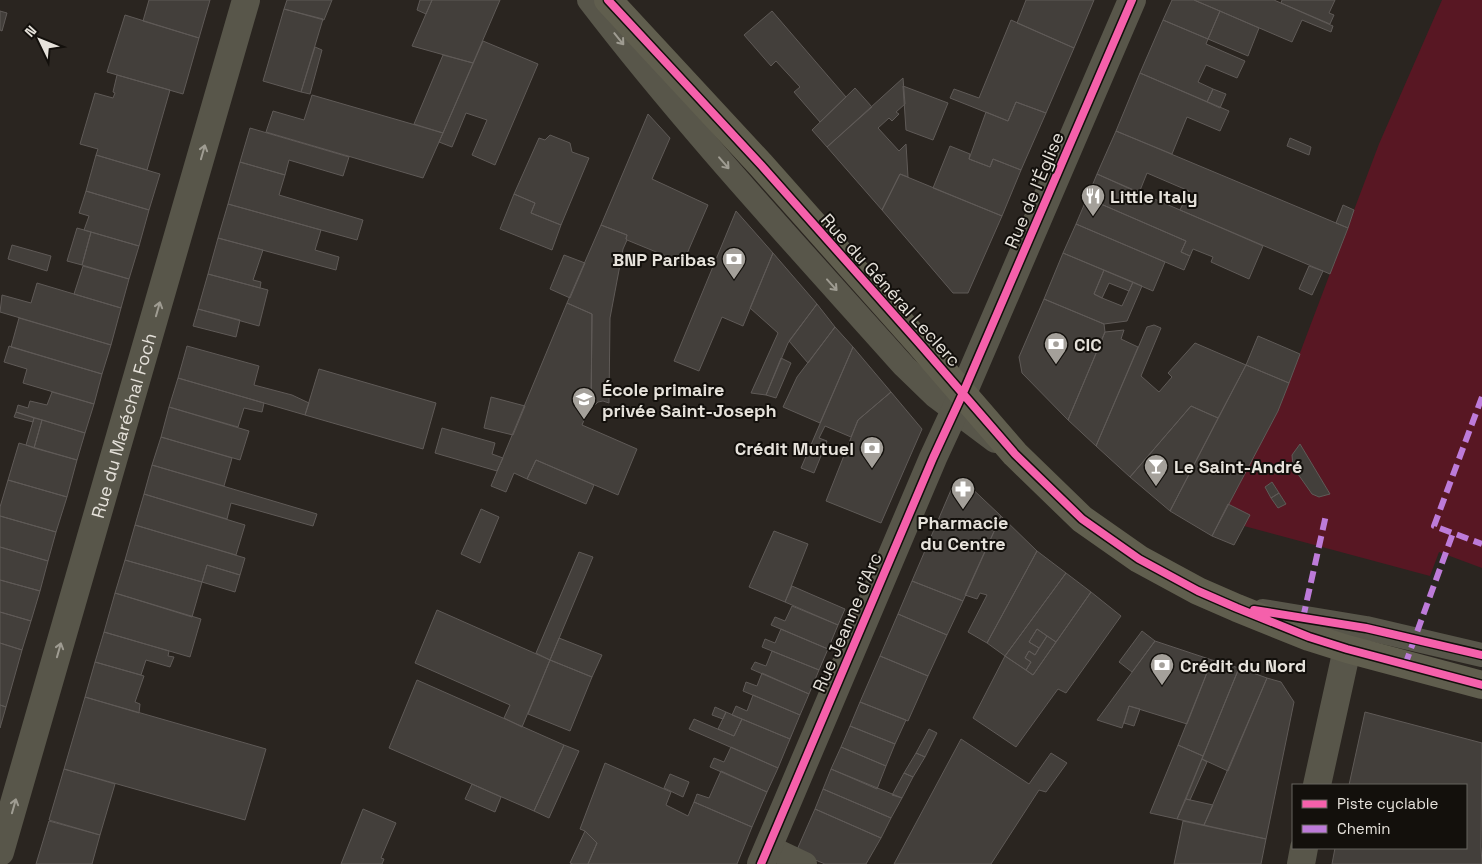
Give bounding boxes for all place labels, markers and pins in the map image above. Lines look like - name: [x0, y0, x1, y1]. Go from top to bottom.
- restaurant icon: Little Italy: [1080, 183, 1106, 217]
- place label: Little Italy: [1110, 185, 1198, 208]
- bank icon: BNP Paribas: [721, 246, 747, 280]
- place label: BNP Paribas: [612, 248, 716, 271]
- bank icon: CIC: [1043, 331, 1069, 365]
- place label: CIC: [1074, 333, 1102, 356]
- place label: École primaire privée Saint-Joseph: [602, 378, 777, 422]
- school or university icon: École primaire privée Saint-Joseph: [571, 386, 597, 420]
- bank icon: Crédit Mutuel: [859, 435, 885, 469]
- place label: Crédit Mutuel: [735, 437, 854, 460]
- bar icon: Le Saint-André: [1143, 453, 1169, 487]
- place label: Le Saint-André: [1174, 455, 1302, 478]
- pharmacy icon: Pharmacie du Centre: [950, 476, 976, 510]
- place label: Pharmacie du Centre: [918, 511, 1008, 555]
- bank icon: Crédit du Nord: [1149, 652, 1175, 686]
- place label: Crédit du Nord: [1180, 654, 1306, 677]

